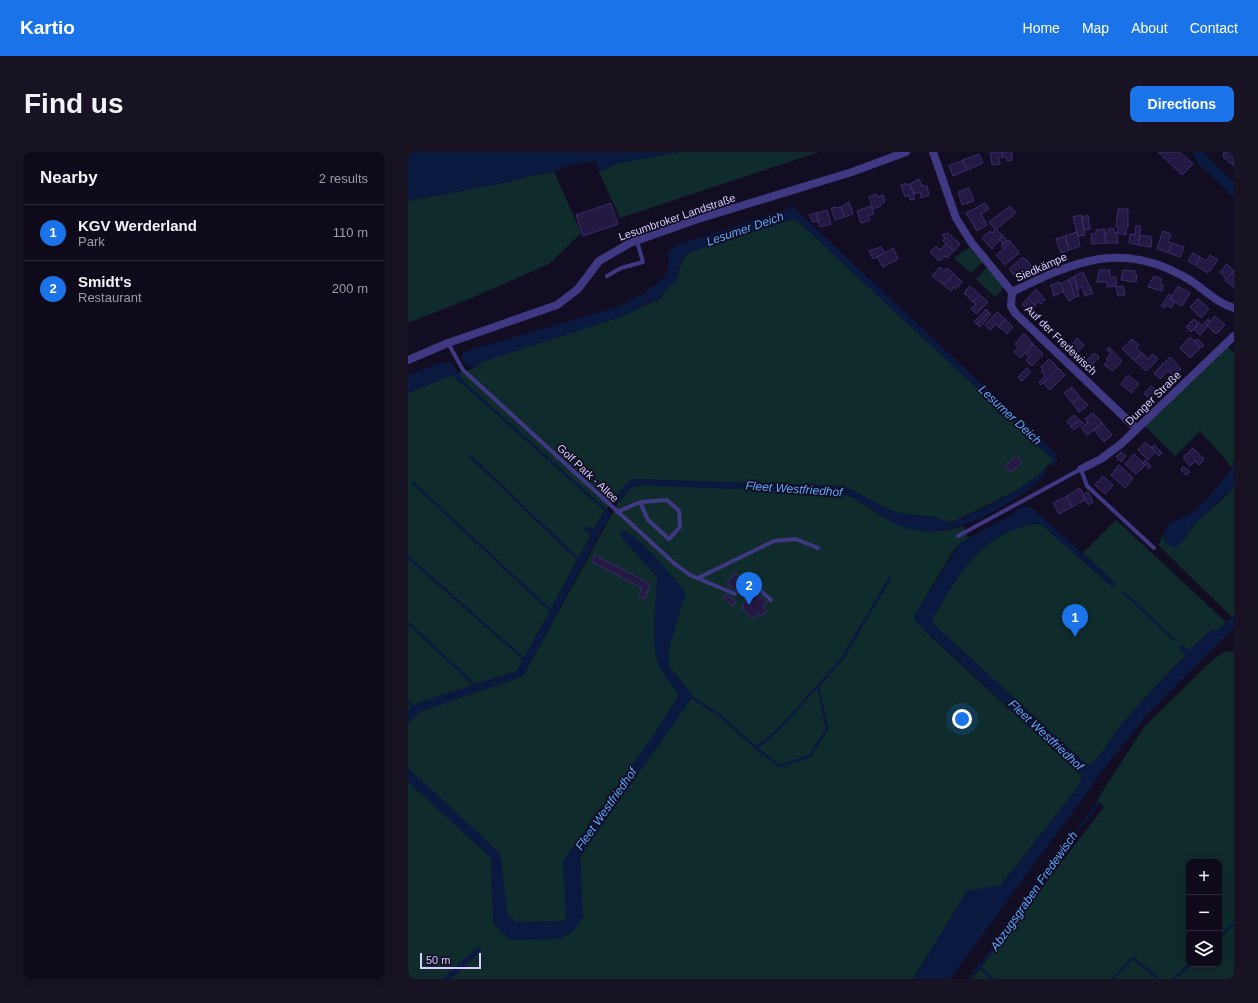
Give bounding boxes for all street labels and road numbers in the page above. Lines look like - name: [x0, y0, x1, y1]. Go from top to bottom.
- street label: Lesumbroker Landstraße: [617, 191, 737, 243]
- street label: Siedkämpe: [1013, 250, 1069, 284]
- street label: Auf der Fredewisch: [1023, 303, 1099, 377]
- street label: Dunger Straße: [1123, 369, 1183, 427]
- street label: Golf Park - Allee: [555, 442, 621, 504]

